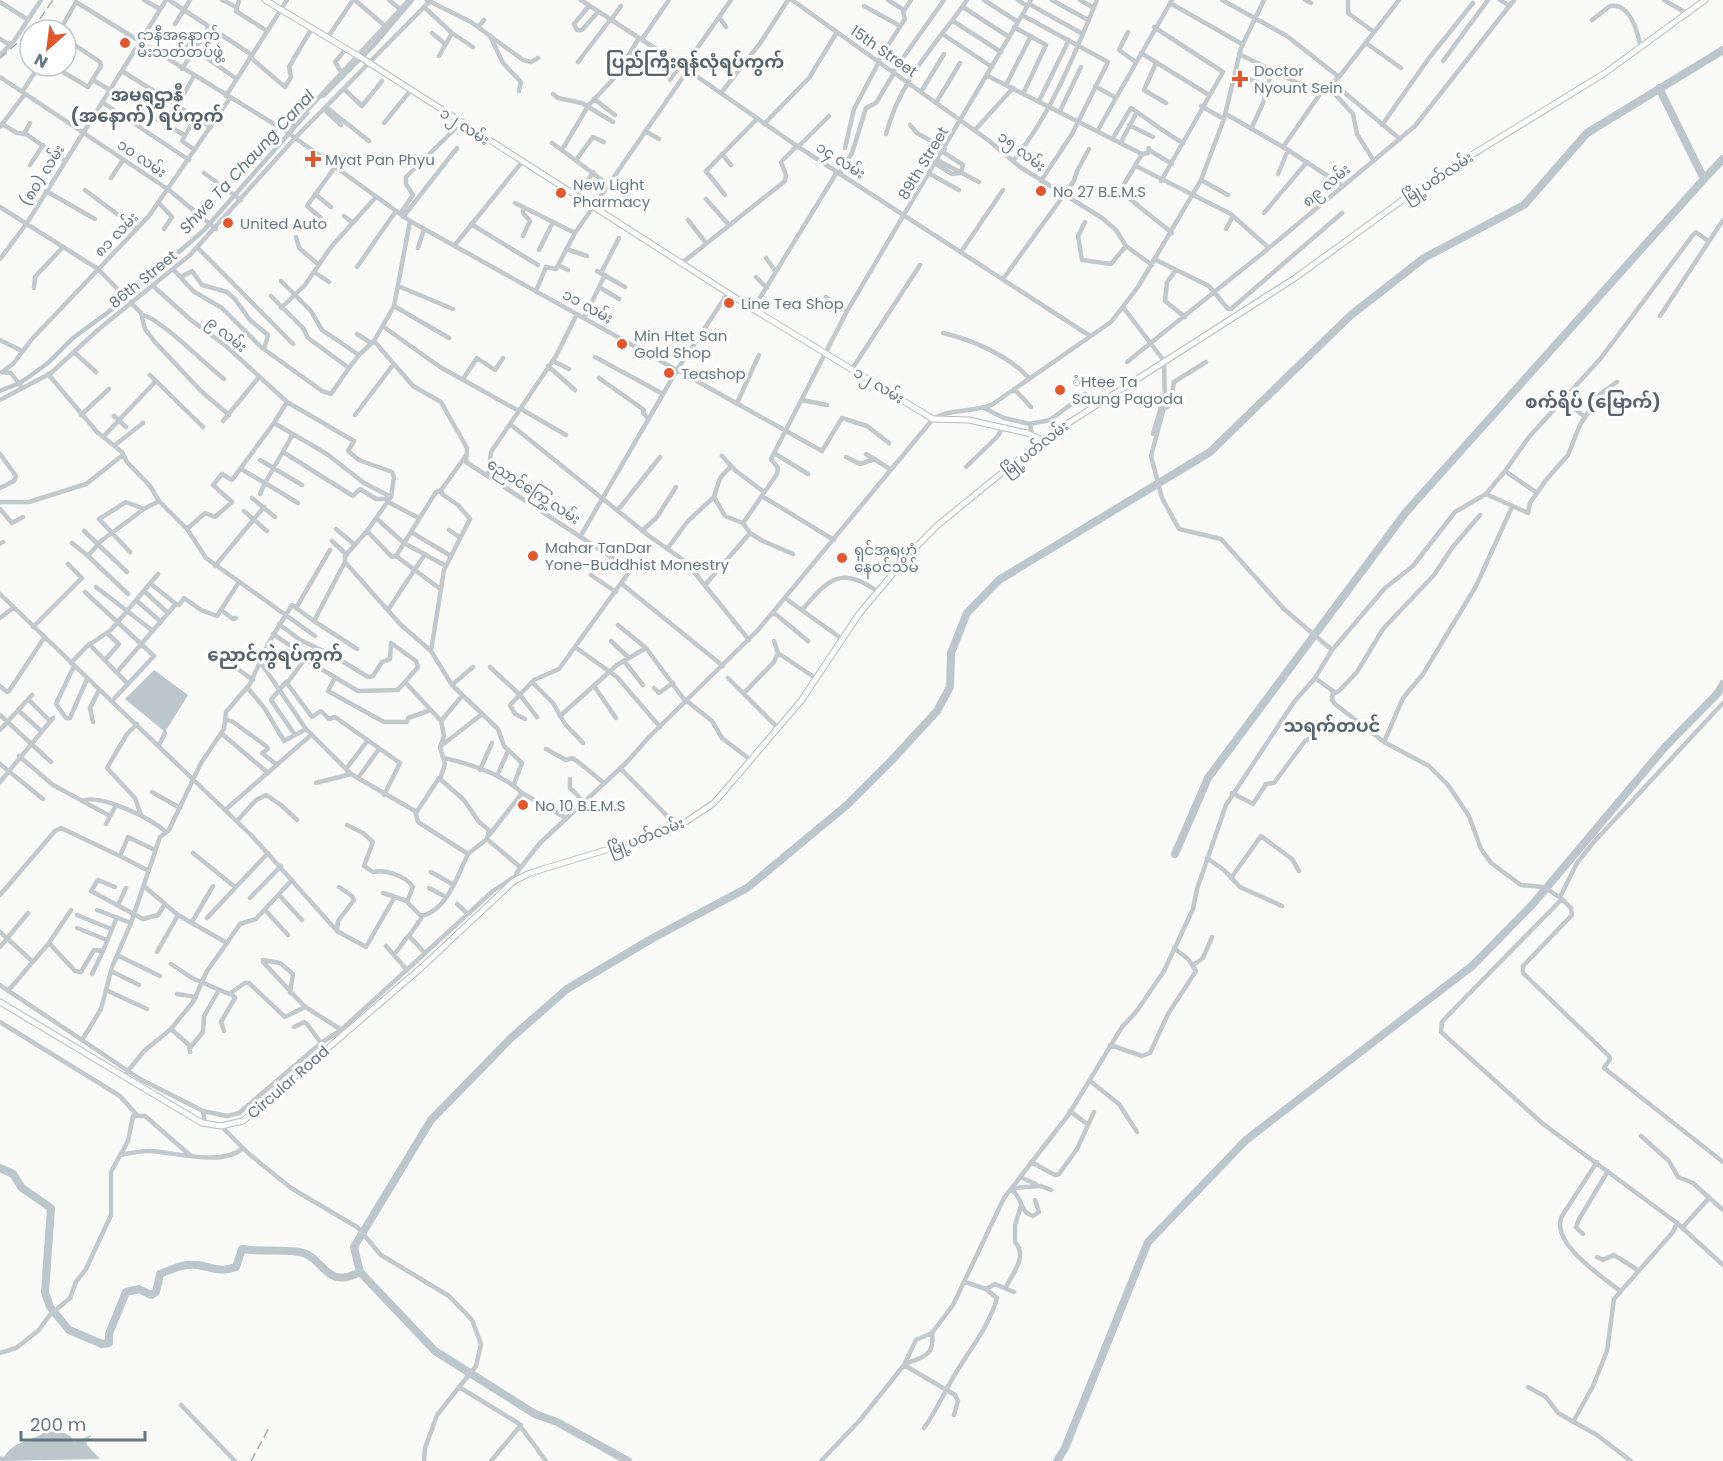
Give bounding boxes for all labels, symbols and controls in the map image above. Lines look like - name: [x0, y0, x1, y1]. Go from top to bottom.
- north arrow: [18, 18, 78, 78]
- street label: 15th Street: [846, 20, 922, 82]
- place label: ဌာနီအနောက် မီးသတ်တပ်ဖွဲ့: [137, 24, 225, 63]
- marker: ဌာနီအနောက် မီးသတ်တပ်ဖွဲ့: [118, 36, 132, 50]
- text: N: [30, 48, 52, 74]
- district label: ပြည်ကြီးရန်လုံရပ်ကွက်: [606, 49, 784, 76]
- place label: Doctor Nyount Sein: [1254, 60, 1343, 98]
- marker: Doctor Nyount Sein: [1231, 70, 1249, 88]
- district label: အမရဌာနီ (အနောက်) ရပ်ကွက်: [70, 82, 224, 130]
- water label: Shwe Ta Chaung Canal: [174, 85, 320, 239]
- street label: ၁၂ လမ်း: [435, 102, 494, 152]
- street label: 89th Street: [893, 122, 953, 204]
- street label: ၁၅ လမ်း: [992, 126, 1051, 178]
- street label: ၁၀ လမ်း: [113, 134, 171, 182]
- street label: ၁၄ လမ်း: [811, 136, 870, 185]
- street label: (၈၀) လမ်း: [15, 140, 69, 210]
- street label: မြို့ပတ်လမ်း: [1399, 146, 1478, 209]
- place label: Myat Pan Phyu: [325, 149, 435, 170]
- marker: Myat Pan Phyu: [306, 152, 320, 166]
- street label: ၈၉ လမ်း: [1297, 159, 1356, 213]
- place label: New Light Pharmacy: [573, 174, 651, 212]
- place label: No 27 B.E.M.S: [1053, 181, 1146, 202]
- marker: No 27 B.E.M.S: [1034, 184, 1048, 198]
- marker: New Light Pharmacy: [554, 186, 568, 200]
- street label: ၈၁ လမ်း: [89, 207, 143, 261]
- place label: United Auto: [240, 213, 327, 234]
- marker: United Auto: [221, 216, 235, 230]
- street label: 86th Street: [105, 245, 181, 313]
- street label: ၁၁ လမ်း: [559, 284, 617, 328]
- place label: Line Tea Shop: [741, 293, 844, 314]
- marker: Line Tea Shop: [722, 296, 736, 310]
- street label: ၉ လမ်း: [201, 311, 252, 359]
- place label: Min Htet San Gold Shop: [634, 325, 727, 363]
- marker: Min Htet San Gold Shop: [615, 337, 629, 351]
- street label: ၁၂ လမ်း: [849, 362, 908, 410]
- place label: Teashop: [681, 363, 746, 384]
- marker: Teashop: [662, 366, 676, 380]
- place label: ံHtee Ta Saung Pagoda: [1072, 371, 1183, 409]
- marker: ံHtee Ta Saung Pagoda: [1053, 383, 1067, 397]
- district label: စက်ရိပ် (မြောက်): [1525, 389, 1661, 416]
- street label: မြို့ပတ်လမ်း: [997, 415, 1074, 482]
- street label: ညောင်ကြွေ့လမ်း: [482, 453, 585, 531]
- place label: Mahar TanDar Yone-Buddhist Monestry: [545, 537, 729, 575]
- place label: ရှင်အရဟံ နေဝင်သိမ်: [854, 539, 919, 579]
- marker: Mahar TanDar Yone-Buddhist Monestry: [526, 549, 540, 563]
- marker: ရှင်အရဟံ နေဝင်သိမ်: [835, 551, 849, 565]
- district label: ညောင်ကွဲရပ်ကွက်: [207, 642, 343, 669]
- district label: သရက်တပင်: [1283, 713, 1381, 740]
- place label: No 10 B.E.M.S: [535, 795, 625, 816]
- marker: No 10 B.E.M.S: [516, 798, 530, 812]
- street label: မြို့ပတ်လမ်း: [605, 812, 688, 862]
- street label: Circular Road: [243, 1041, 333, 1123]
- scale bar: [21, 1404, 146, 1442]
- text: 200 m: [30, 1412, 86, 1437]

